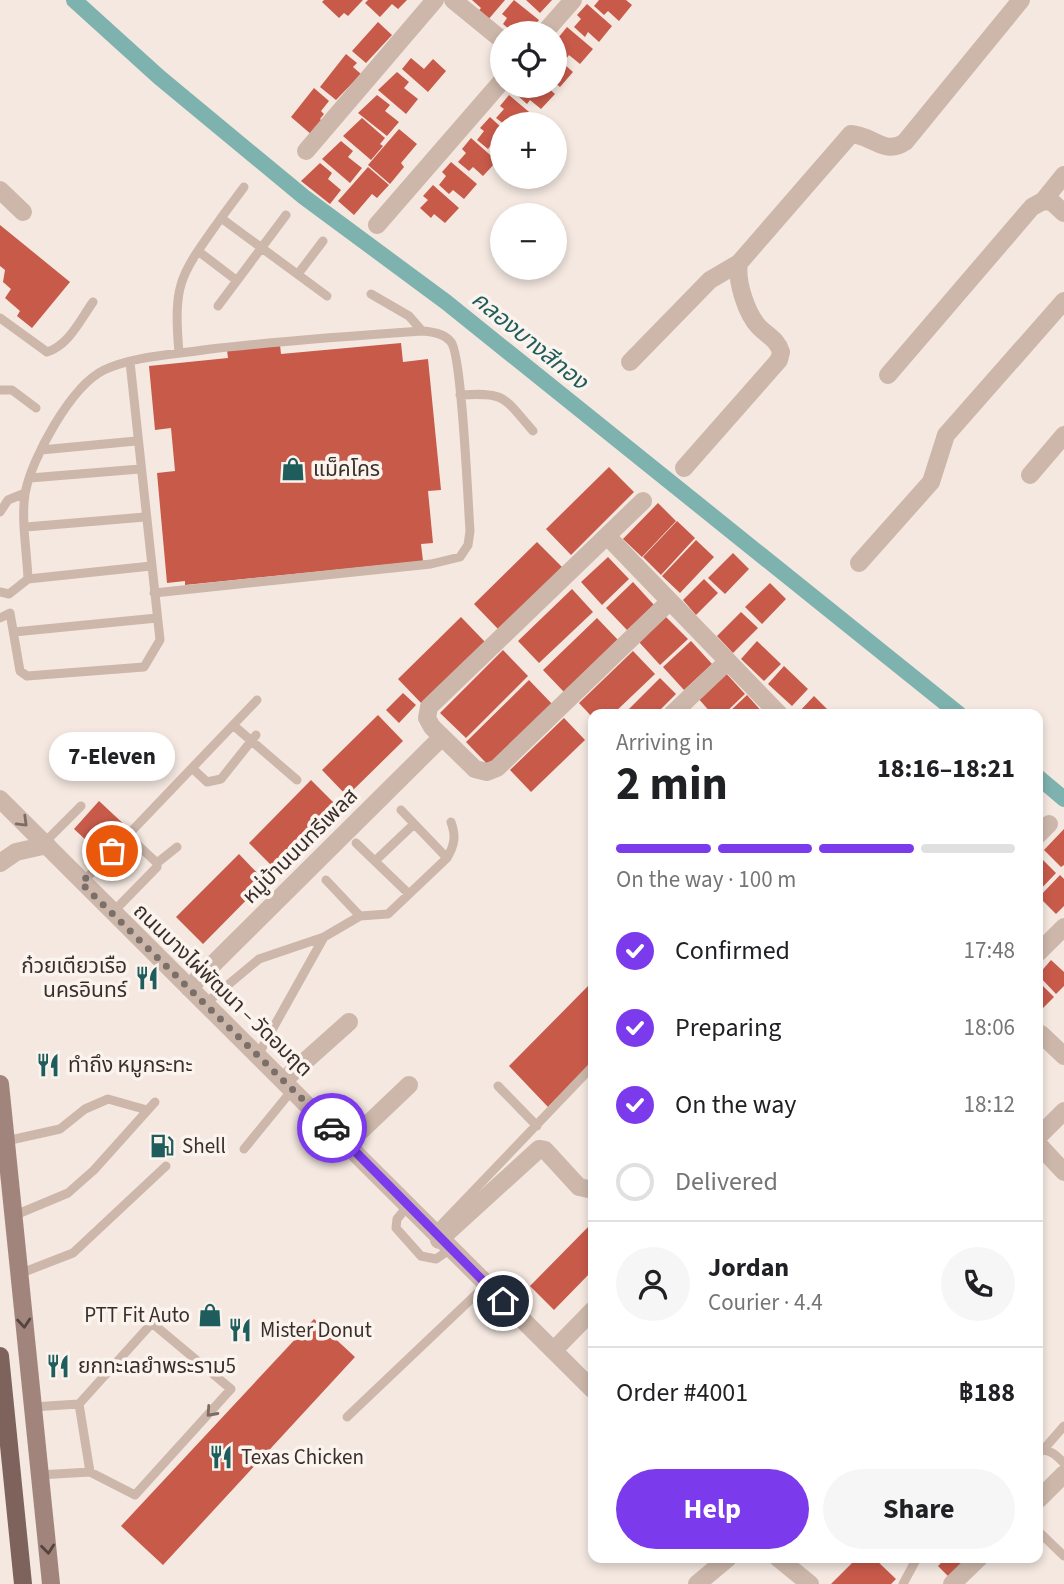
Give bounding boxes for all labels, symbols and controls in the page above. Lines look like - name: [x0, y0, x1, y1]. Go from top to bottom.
- map controls: [490, 21, 567, 280]
- button: locate: [490, 21, 567, 98]
- button: +: [490, 112, 567, 189]
- button: −: [490, 203, 567, 280]
- water label: คลองบางสีทอง: [464, 283, 596, 399]
- place label: แม็คโคร: [313, 454, 380, 484]
- shop icon: แม็คโคร: [279, 455, 307, 483]
- text: Arriving in: [616, 726, 714, 759]
- callout: 7-Eleven: [49, 732, 175, 781]
- text: 7-Eleven: [68, 740, 156, 773]
- text: 18:16–18:21: [877, 750, 1015, 787]
- text: 2 min: [616, 752, 728, 817]
- street label: หมู่บ้านนนทรีเพลส: [235, 781, 365, 911]
- one-way arrow: [15, 814, 28, 827]
- pin: [82, 821, 142, 881]
- icon: bag: [93, 832, 131, 870]
- text: On the way · 100 m: [616, 863, 796, 896]
- street label: ถนนบางไผ่พัฒนา – วัดอมฤต: [127, 896, 319, 1084]
- icon: check: [616, 932, 654, 970]
- text: Confirmed: [675, 932, 790, 969]
- text: 17:48: [964, 934, 1015, 967]
- place label: ก๋วยเตียวเรือ นครอินทร์: [21, 951, 128, 1005]
- restaurant icon: ก๋วยเตียวเรือ นครอินทร์: [133, 964, 161, 992]
- icon: check: [616, 1009, 654, 1047]
- text: Preparing: [675, 1009, 781, 1046]
- text: 18:06: [964, 1011, 1015, 1044]
- place label: ทำถึง หมูกระทะ: [68, 1050, 193, 1080]
- restaurant icon: ทำถึง หมูกระทะ: [34, 1051, 62, 1079]
- icon: check: [616, 1086, 654, 1124]
- text: On the way: [675, 1086, 796, 1123]
- text: 18:12: [964, 1088, 1015, 1121]
- courier: [297, 1093, 367, 1163]
- icon: car: [313, 1109, 351, 1147]
- place label: Shell: [182, 1131, 226, 1161]
- fuel station icon: Shell: [148, 1132, 176, 1160]
- text: Delivered: [675, 1163, 778, 1200]
- button: person: [616, 1247, 690, 1321]
- button: phone: [941, 1247, 1015, 1321]
- text: Jordan: [708, 1249, 789, 1286]
- pin: [473, 1271, 533, 1331]
- icon: home: [484, 1282, 522, 1320]
- text: Courier · 4.4: [708, 1286, 823, 1319]
- place label: PTT Fit Auto: [84, 1300, 190, 1330]
- shop icon: PTT Fit Auto: [196, 1301, 224, 1329]
- place label: Mister Donut: [260, 1315, 372, 1345]
- restaurant icon: Mister Donut: [226, 1316, 254, 1344]
- one-way arrow: [16, 1317, 31, 1328]
- place label: ยกทะเลยำพระราม5: [78, 1351, 236, 1381]
- restaurant icon: ยกทะเลยำพระราม5: [44, 1352, 72, 1380]
- text: Order #4001: [616, 1374, 748, 1411]
- text: ฿188: [959, 1374, 1015, 1411]
- one-way arrow: [207, 1403, 219, 1416]
- place label: Texas Chicken: [241, 1442, 364, 1472]
- restaurant icon: Texas Chicken: [207, 1443, 235, 1471]
- button: Help: [616, 1469, 809, 1549]
- button: Share: [823, 1469, 1015, 1549]
- one-way arrow: [40, 1543, 55, 1555]

